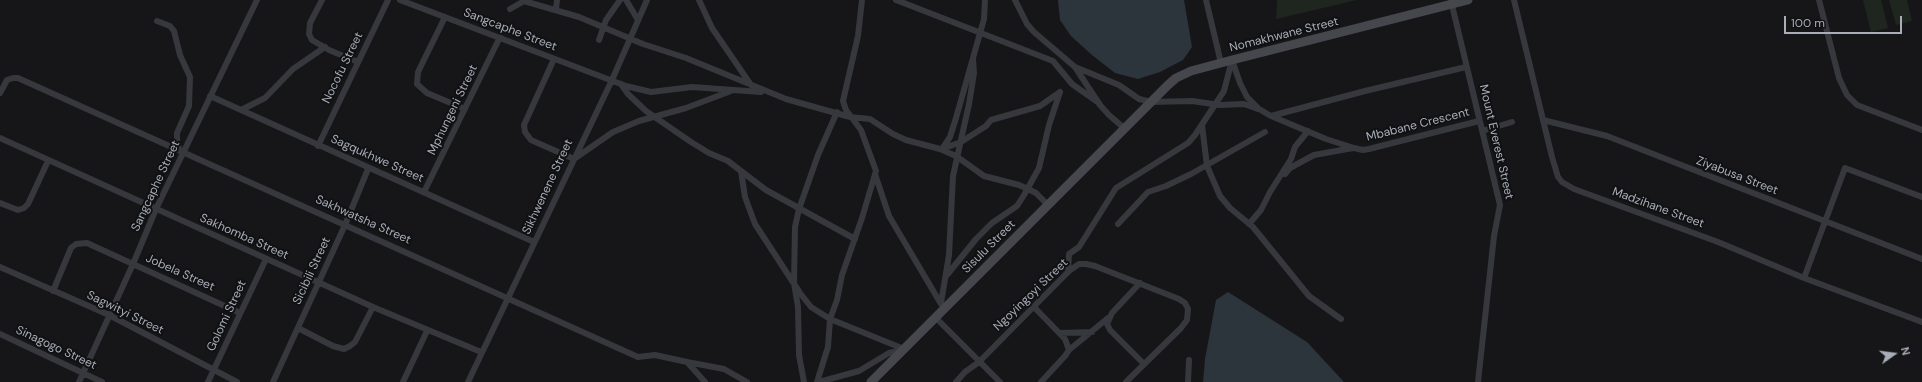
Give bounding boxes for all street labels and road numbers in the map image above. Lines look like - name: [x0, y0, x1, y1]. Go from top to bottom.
- street label: Sangcaphe Street: [461, 6, 559, 54]
- street label: Nomakhwane Street: [1228, 14, 1340, 56]
- street label: Nocofu Street: [320, 30, 366, 106]
- street label: Mphungeni Street: [425, 63, 481, 157]
- street label: Mount Everest Street: [1476, 83, 1516, 201]
- street label: Mbabane Crescent: [1365, 105, 1471, 145]
- street label: Sagqukhwe Street: [328, 132, 426, 186]
- street label: Sikhwenene Street: [520, 137, 576, 237]
- street label: Sangcaphe Street: [129, 138, 183, 234]
- street label: Ziyabusa Street: [1694, 154, 1780, 198]
- street label: Madzihane Street: [1610, 185, 1706, 231]
- street label: Sakhwatsha Street: [313, 192, 413, 248]
- street label: Sakhomba Street: [197, 211, 291, 263]
- street label: Sisulu Street: [959, 217, 1019, 277]
- street label: Sicibili Street: [290, 235, 334, 307]
- street label: Jobela Street: [143, 251, 217, 295]
- street label: Ngoyingoyi Street: [991, 256, 1071, 334]
- street label: Golomi Street: [204, 278, 250, 354]
- street label: Sagwityi Street: [84, 288, 166, 338]
- street label: Sinagogo Street: [13, 323, 99, 373]

